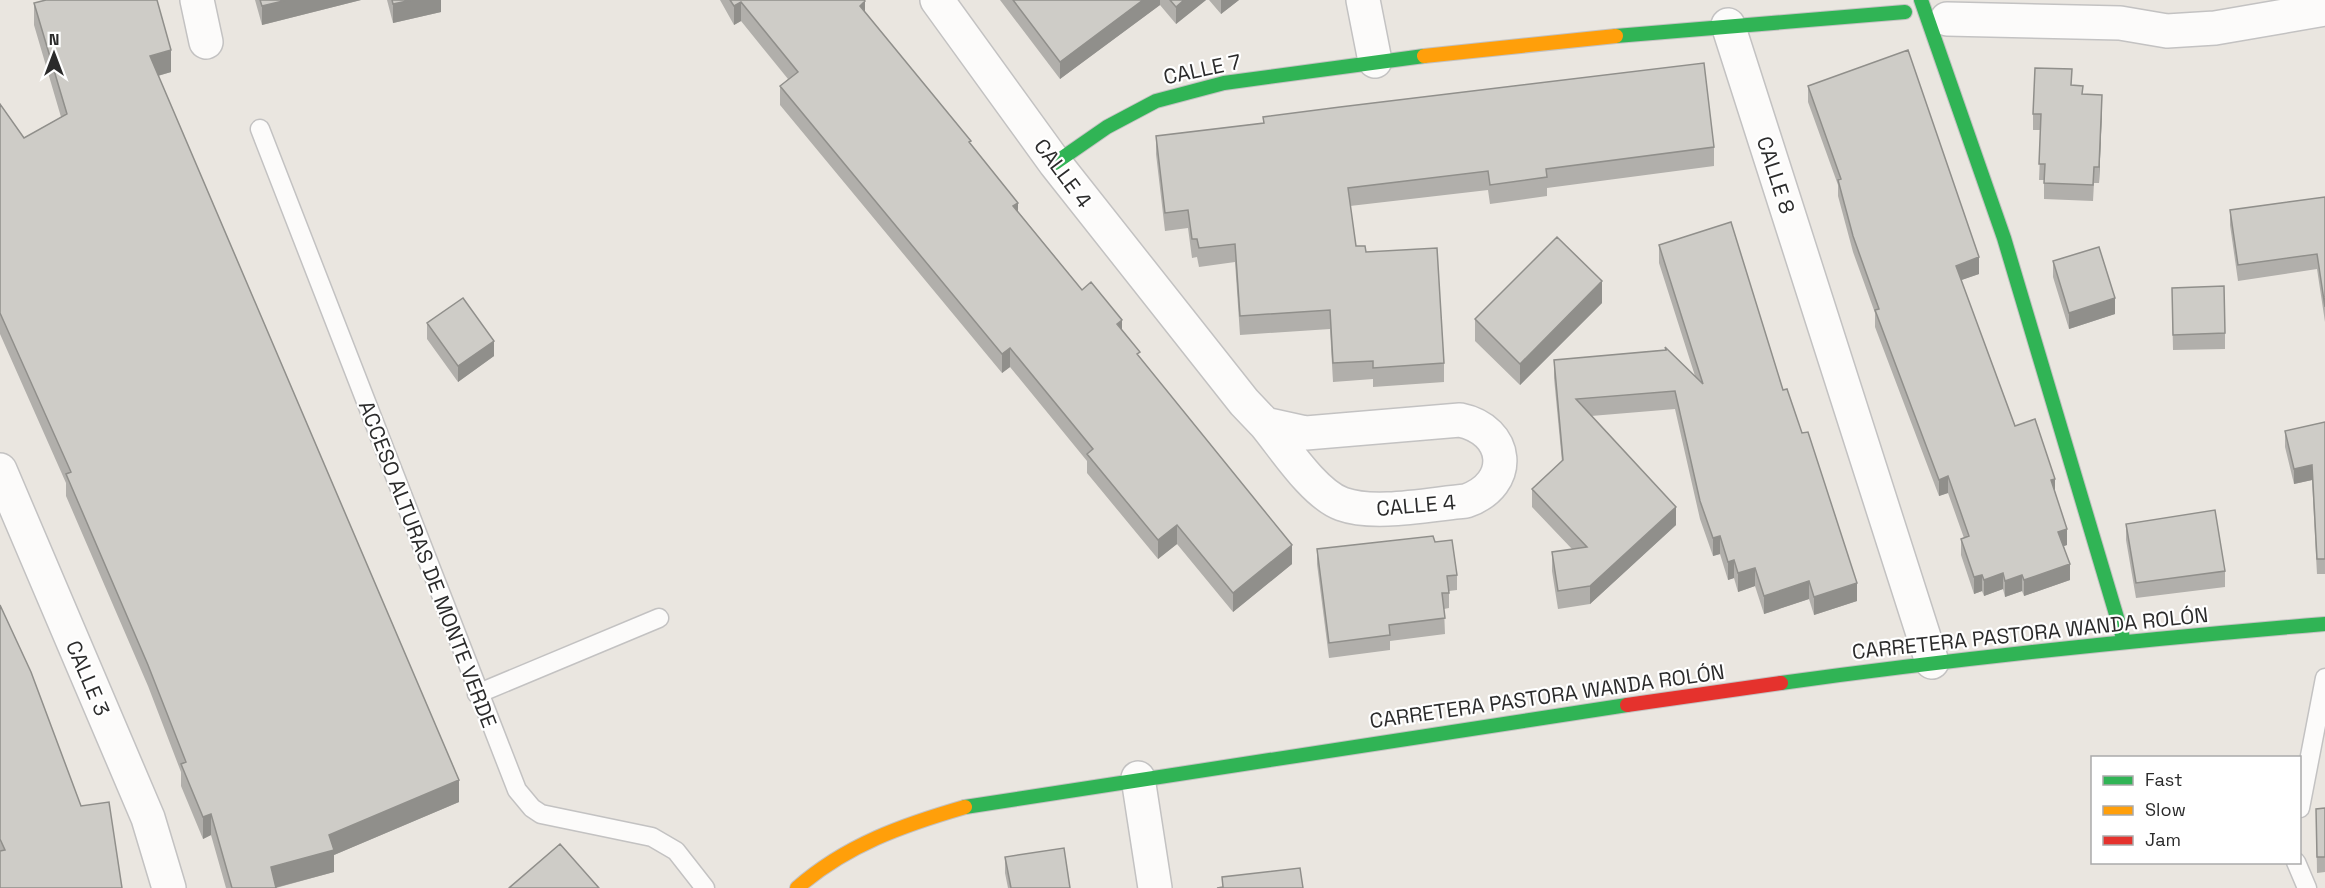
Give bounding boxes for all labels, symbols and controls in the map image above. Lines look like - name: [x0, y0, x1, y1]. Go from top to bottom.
- north arrow: [24, 24, 84, 84]
- text: N: [49, 29, 59, 50]
- street label: CALLE 7: [1161, 48, 1243, 90]
- street label: CALLE 4: [1028, 133, 1098, 213]
- street label: CALLE 8: [1751, 133, 1801, 217]
- street label: ACCESO ALTURAS DE MONTE VERDE: [353, 397, 503, 731]
- street label: CALLE 4: [1375, 488, 1457, 522]
- street label: CARRETERA PASTORA WANDA ROLÓN: [1851, 601, 2209, 665]
- street label: CALLE 3: [60, 636, 116, 720]
- street label: CARRETERA PASTORA WANDA ROLÓN: [1368, 658, 1726, 734]
- legend: [2091, 756, 2301, 864]
- text: Fast: [2145, 768, 2182, 791]
- text: Slow: [2145, 798, 2186, 821]
- text: Jam: [2145, 828, 2181, 851]

